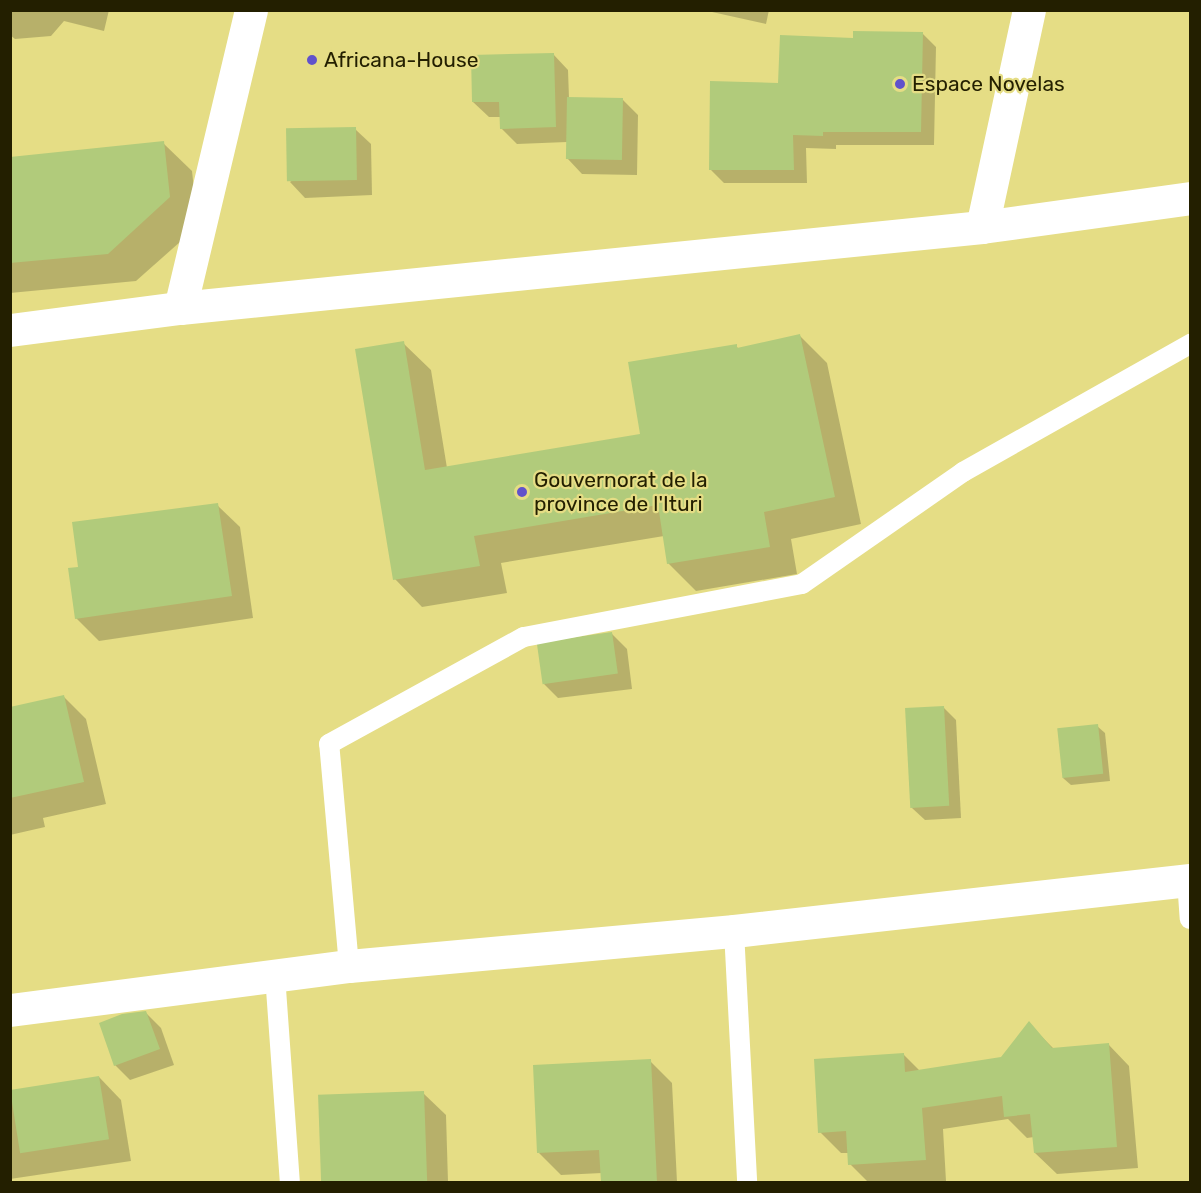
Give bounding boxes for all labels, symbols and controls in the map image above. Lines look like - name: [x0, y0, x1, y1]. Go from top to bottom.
- place label: Africana-House: [324, 47, 478, 73]
- marker: Africana-House: [305, 53, 319, 67]
- place label: Espace Novelas: [912, 71, 1065, 97]
- marker: Espace Novelas: [893, 77, 907, 91]
- place label: Gouvernorat de la province de l'Ituri: [534, 467, 708, 517]
- marker: Gouvernorat de la province de l'Ituri: [515, 485, 529, 499]

